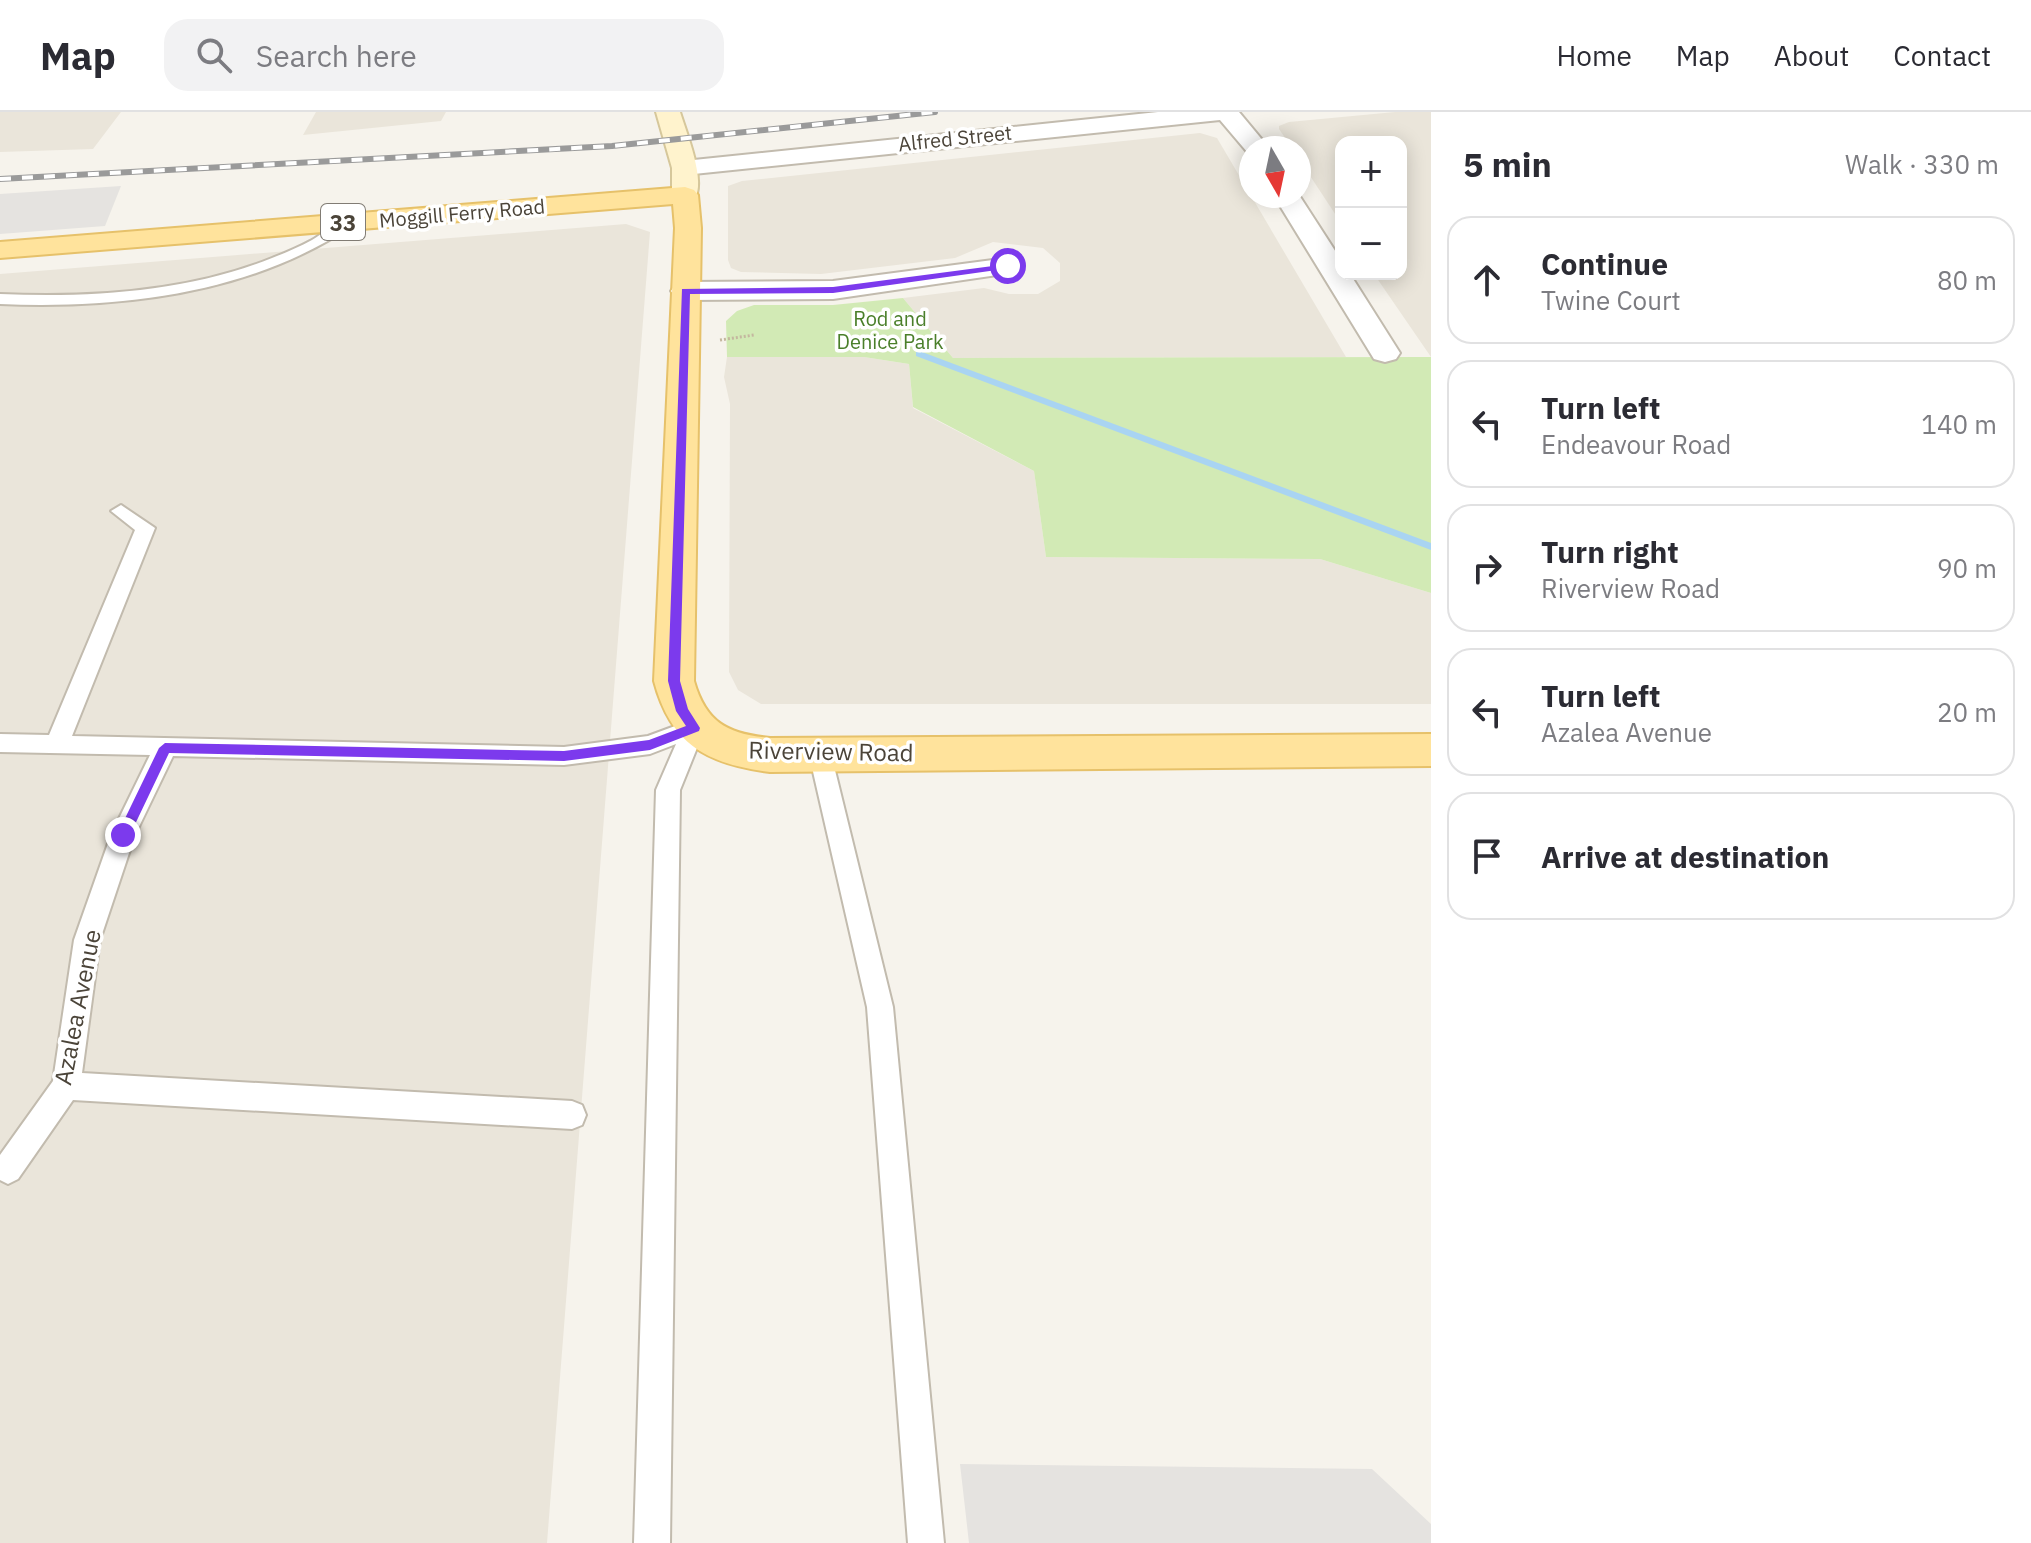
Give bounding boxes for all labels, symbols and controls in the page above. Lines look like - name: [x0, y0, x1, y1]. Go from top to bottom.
- search box: [164, 19, 724, 91]
- text: Map: [40, 31, 116, 80]
- icon: search: [192, 33, 236, 77]
- text: Search here: [256, 36, 417, 75]
- text: Home: [1556, 37, 1632, 74]
- text: Map: [1676, 37, 1730, 74]
- text: About: [1774, 37, 1849, 74]
- text: Contact: [1893, 37, 1991, 74]
- street label: Alfred Street: [897, 119, 1013, 157]
- north arrow: [1239, 136, 1311, 208]
- map controls: [1335, 136, 1407, 280]
- button: +: [1335, 136, 1407, 208]
- text: 5 min: [1463, 142, 1552, 186]
- text: Walk · 330 m: [1845, 147, 1999, 181]
- street label: Moggill Ferry Road: [378, 192, 546, 234]
- road number: 33: [321, 204, 365, 240]
- button: −: [1335, 208, 1407, 280]
- text: Continue: [1541, 244, 1668, 283]
- route start: [990, 248, 1026, 284]
- icon: ahead: [1465, 258, 1509, 302]
- text: 80 m: [1937, 263, 1997, 297]
- text: Twine Court: [1541, 283, 1681, 317]
- park label: Rod and Denice Park: [837, 305, 944, 355]
- text: Turn left: [1541, 388, 1660, 427]
- icon: left: [1465, 402, 1509, 446]
- text: 140 m: [1921, 407, 1997, 441]
- text: Endeavour Road: [1541, 427, 1731, 461]
- text: Turn right: [1541, 532, 1679, 571]
- icon: right: [1465, 546, 1509, 590]
- text: 90 m: [1937, 551, 1997, 585]
- text: Riverview Road: [1541, 571, 1720, 605]
- text: Turn left: [1541, 676, 1660, 715]
- icon: left: [1465, 690, 1509, 734]
- text: 20 m: [1937, 695, 1997, 729]
- text: Azalea Avenue: [1541, 715, 1712, 749]
- street label: Riverview Road: [748, 734, 914, 768]
- route end: [105, 817, 141, 853]
- icon: arrive: [1465, 834, 1509, 878]
- text: Arrive at destination: [1541, 837, 1829, 876]
- street label: Azalea Avenue: [46, 926, 108, 1088]

